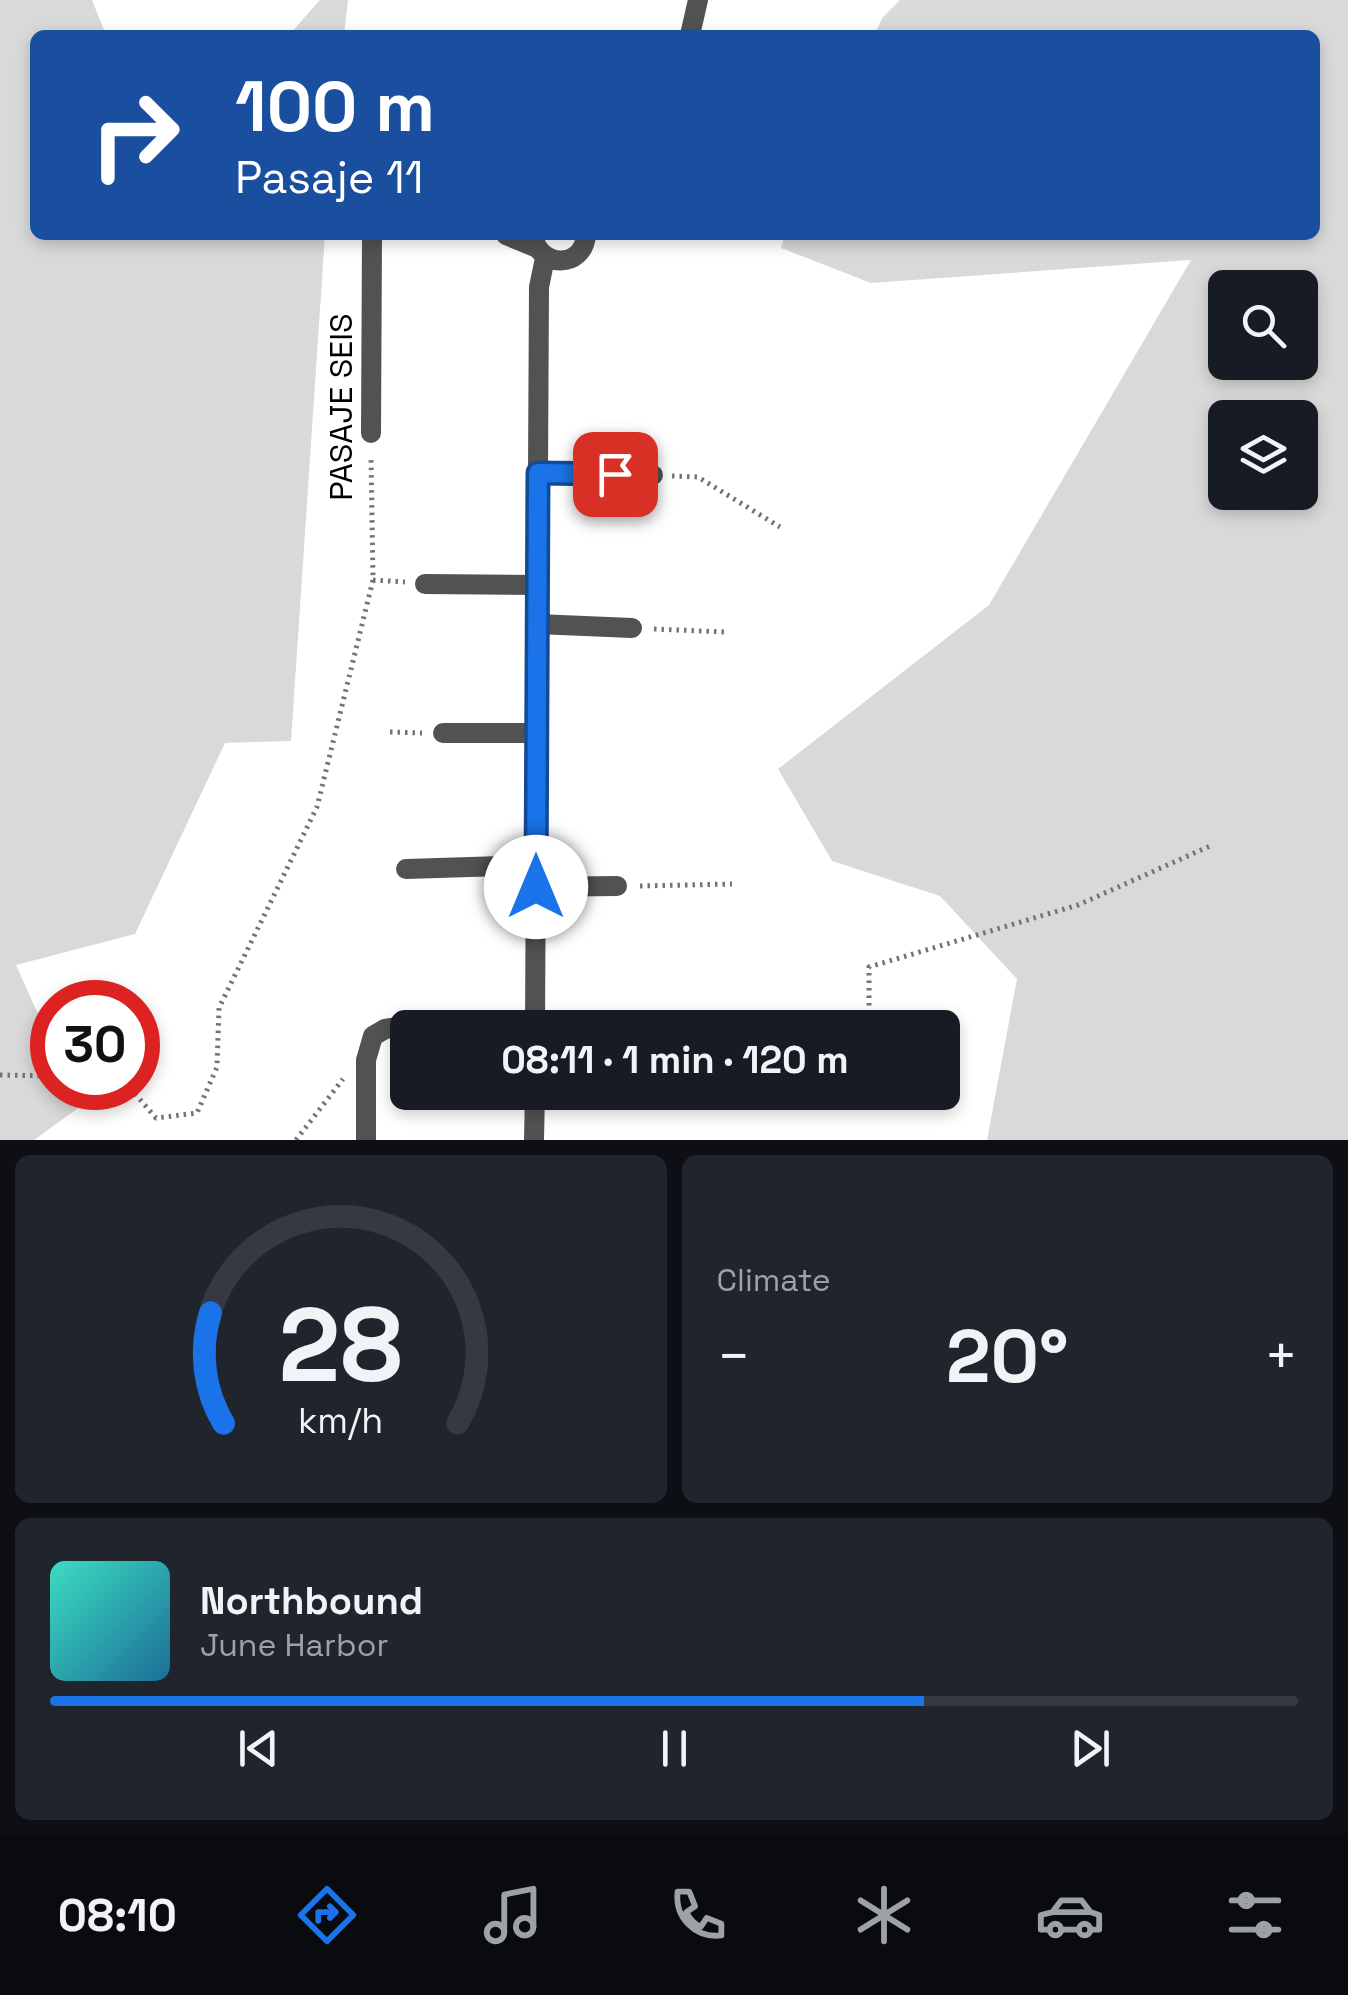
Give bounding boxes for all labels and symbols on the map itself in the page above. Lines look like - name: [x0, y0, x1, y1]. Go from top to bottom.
- street label: PASAJE SEIS: [321, 313, 361, 501]
- pin: [573, 432, 658, 517]
- position arrow: [484, 835, 588, 939]
- speed limit sign: 30: [30, 980, 160, 1110]

